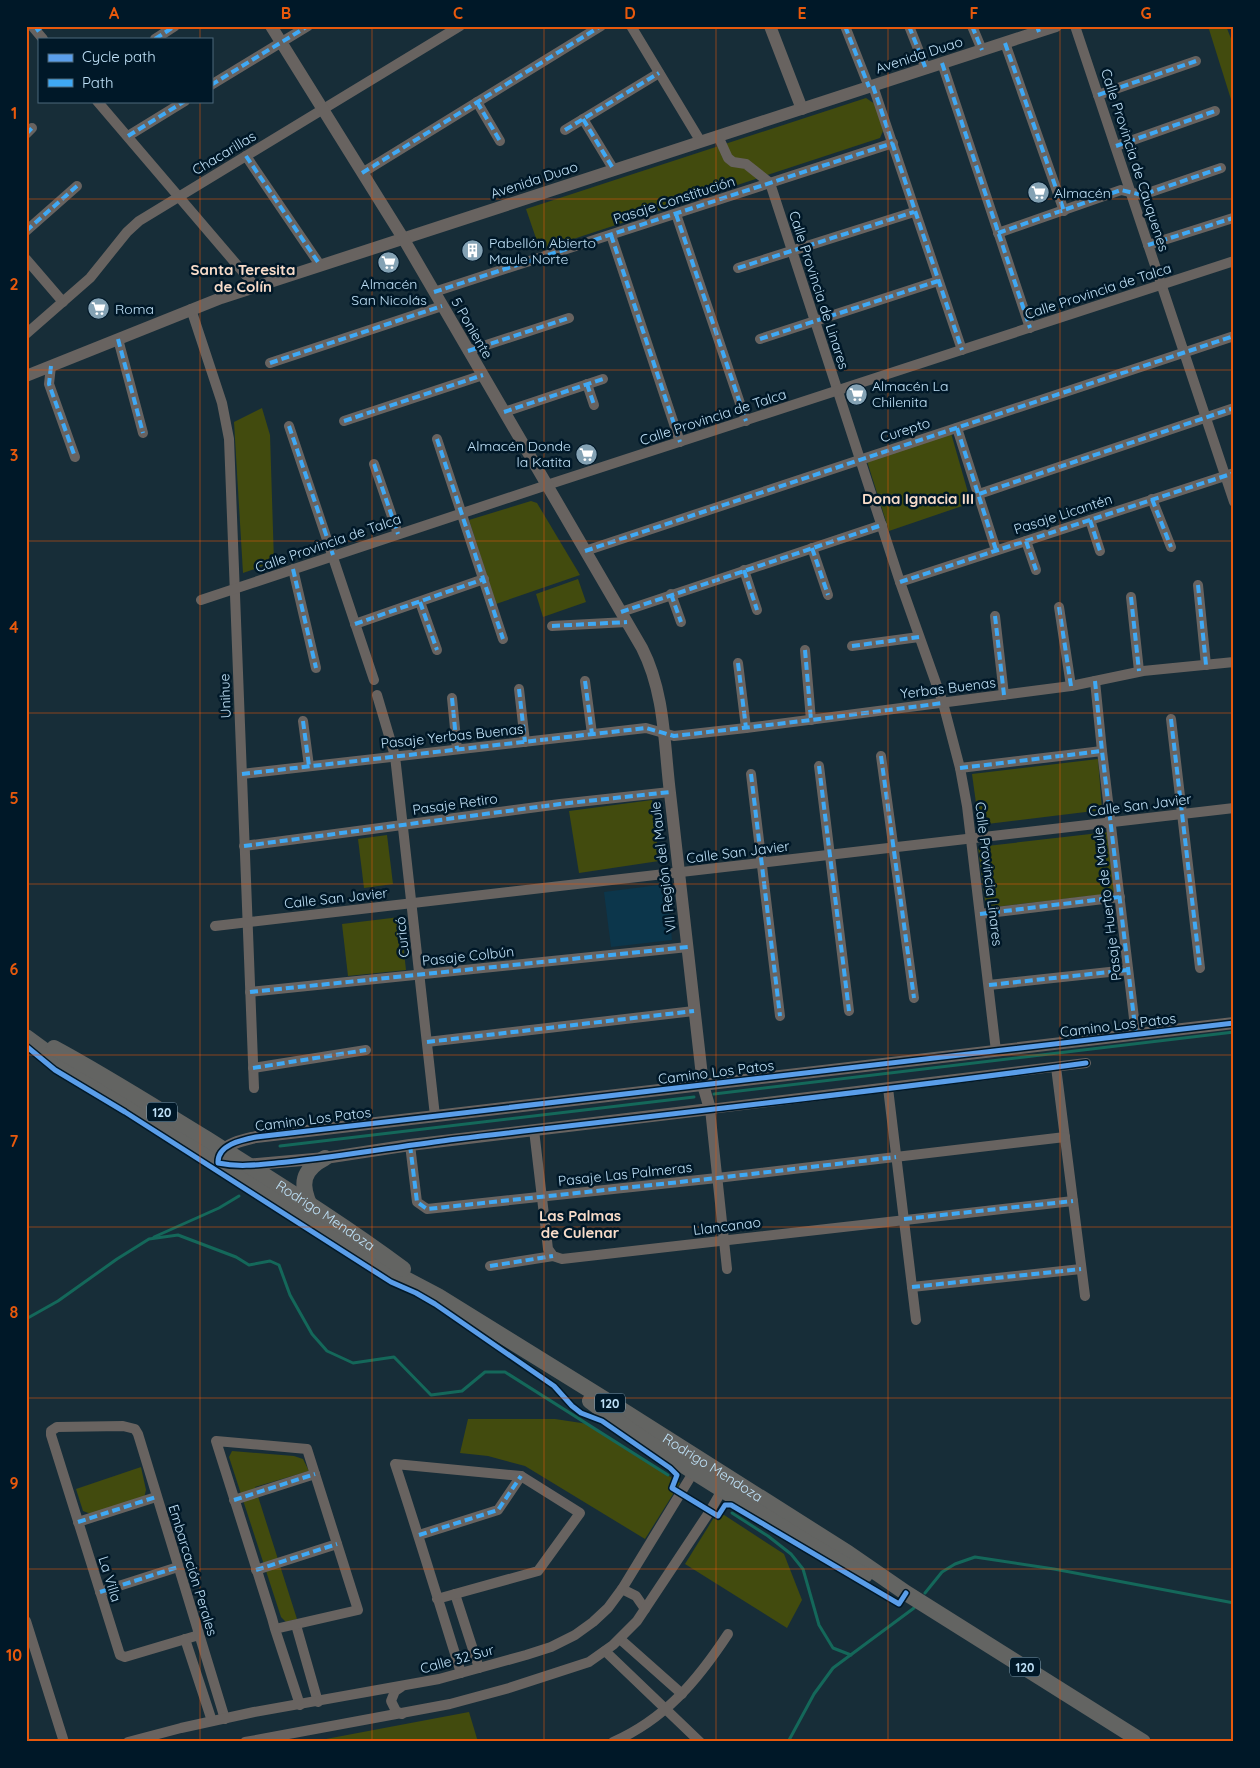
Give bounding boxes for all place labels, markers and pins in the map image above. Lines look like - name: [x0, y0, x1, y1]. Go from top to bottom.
- supermarket icon: Almacén: [1026, 181, 1050, 205]
- place label: Almacén: [1054, 184, 1111, 202]
- place label: Pabellón Abierto Maule Norte: [489, 234, 596, 268]
- building icon: Pabellón Abierto Maule Norte: [461, 239, 485, 263]
- supermarket icon: Almacén San Nicolás: [377, 250, 401, 274]
- place label: Almacén San Nicolás: [351, 275, 427, 309]
- supermarket icon: Roma: [87, 297, 111, 321]
- place label: Roma: [115, 300, 154, 318]
- place label: Almacén La Chilenita: [872, 377, 949, 411]
- supermarket icon: Almacén La Chilenita: [844, 382, 868, 406]
- place label: Almacén Donde la Katita: [467, 437, 571, 471]
- supermarket icon: Almacén Donde la Katita: [575, 442, 599, 466]

